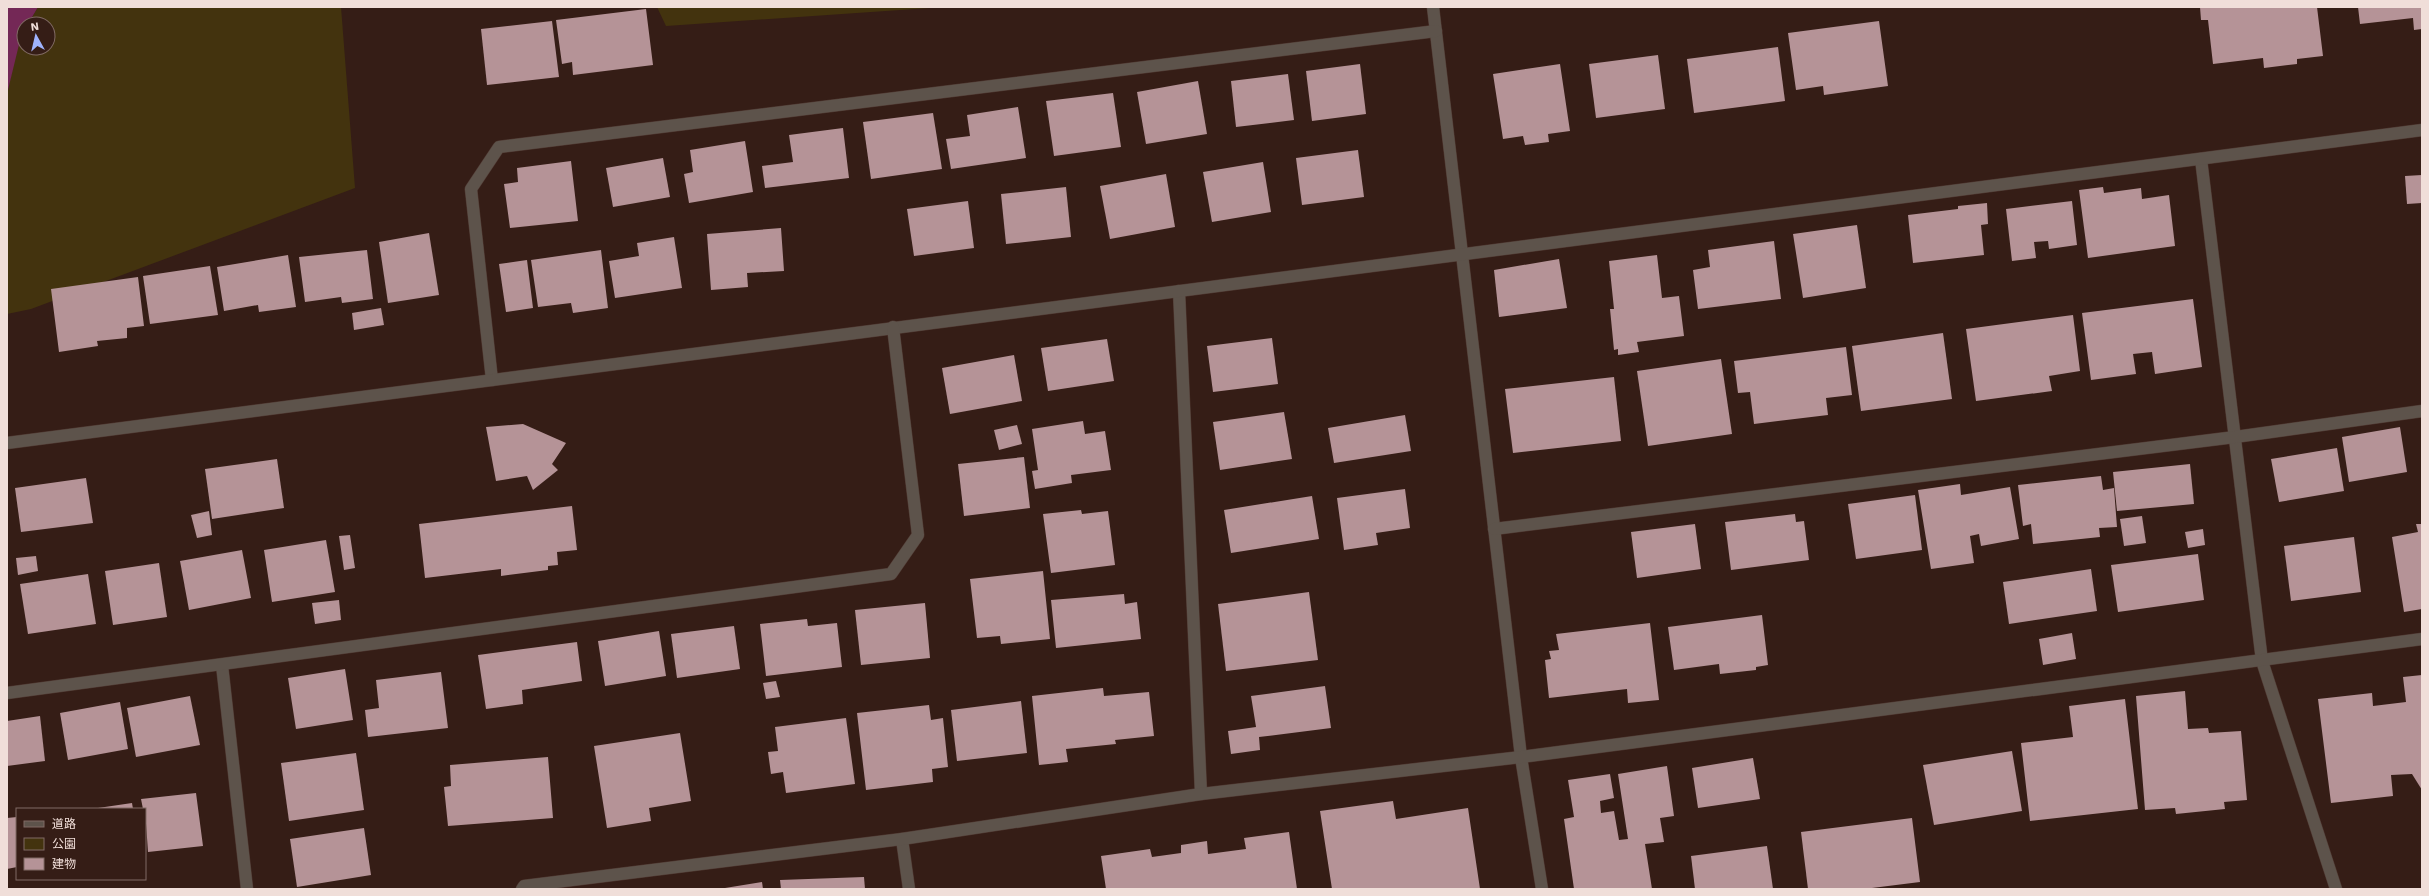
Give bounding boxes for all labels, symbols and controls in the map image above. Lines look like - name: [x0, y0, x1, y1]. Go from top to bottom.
- north arrow: [16, 16, 56, 56]
- text: N: [30, 20, 40, 34]
- legend: [16, 808, 146, 880]
- text: 道路: [52, 817, 76, 831]
- text: 公園: [52, 837, 76, 851]
- text: 建物: [52, 857, 76, 871]

